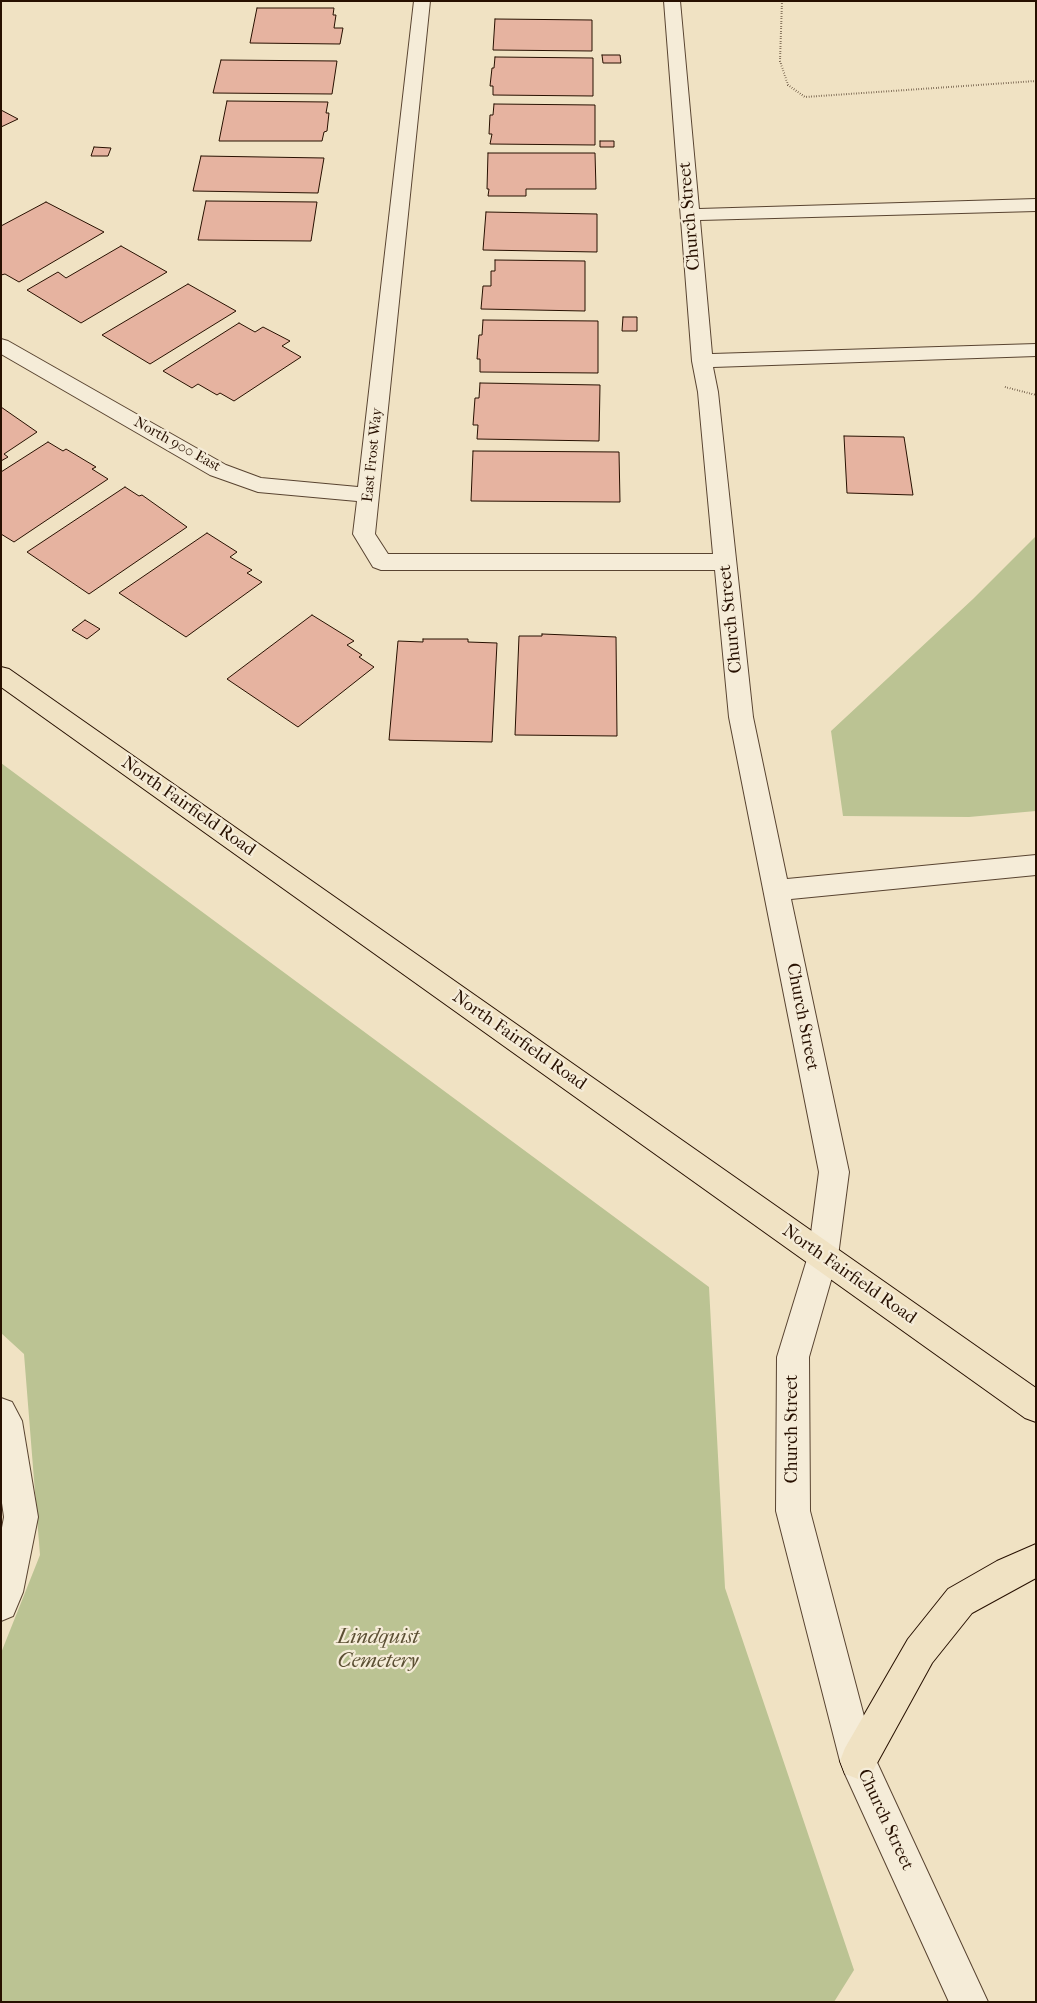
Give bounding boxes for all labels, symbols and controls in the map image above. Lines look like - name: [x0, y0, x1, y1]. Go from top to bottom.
- street label: Church Street: [674, 161, 706, 271]
- street label: East Frost Way: [359, 407, 387, 503]
- street label: North 900 East: [130, 414, 224, 476]
- street label: Church Street: [715, 564, 747, 674]
- street label: North Fairfield Road: [117, 753, 259, 861]
- street label: Church Street: [781, 961, 823, 1073]
- street label: North Fairfield Road: [448, 987, 590, 1095]
- street label: North Fairfield Road: [778, 1221, 920, 1329]
- street label: Church Street: [782, 1374, 804, 1484]
- park label: Lindquist Cemetery: [337, 1625, 419, 1675]
- street label: Church Street: [852, 1766, 918, 1874]

